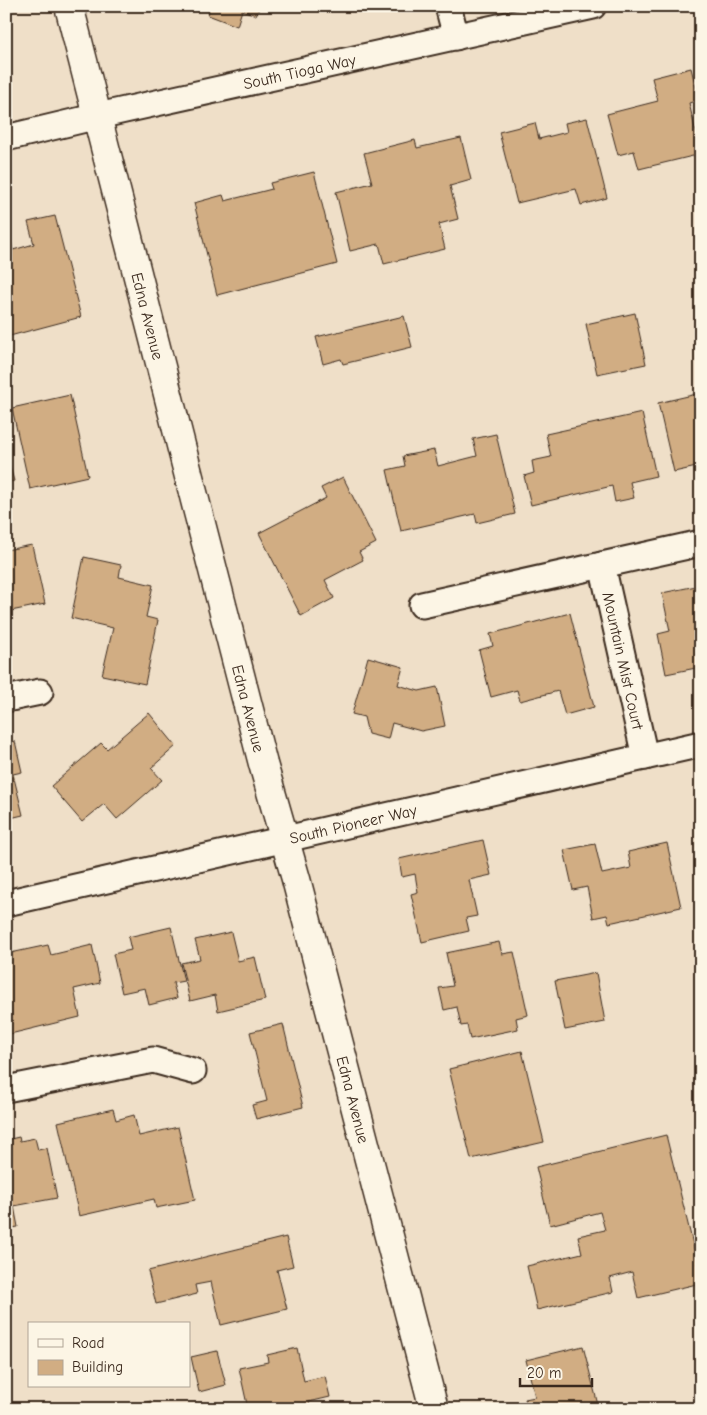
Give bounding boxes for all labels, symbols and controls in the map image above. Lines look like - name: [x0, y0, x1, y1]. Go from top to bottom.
- street label: South Tioga Way: [242, 51, 359, 93]
- street label: Edna Avenue: [127, 271, 167, 362]
- street label: Mountain Mist Court: [598, 590, 647, 732]
- street label: Edna Avenue: [228, 663, 268, 754]
- street label: South Pioneer Way: [288, 801, 419, 848]
- street label: Edna Avenue: [332, 1054, 372, 1145]
- legend: [28, 1322, 190, 1388]
- text: Road: [72, 1334, 104, 1352]
- scale bar: [520, 1355, 592, 1387]
- text: Building: [72, 1358, 123, 1376]
- text: 20 m: [527, 1364, 561, 1382]

